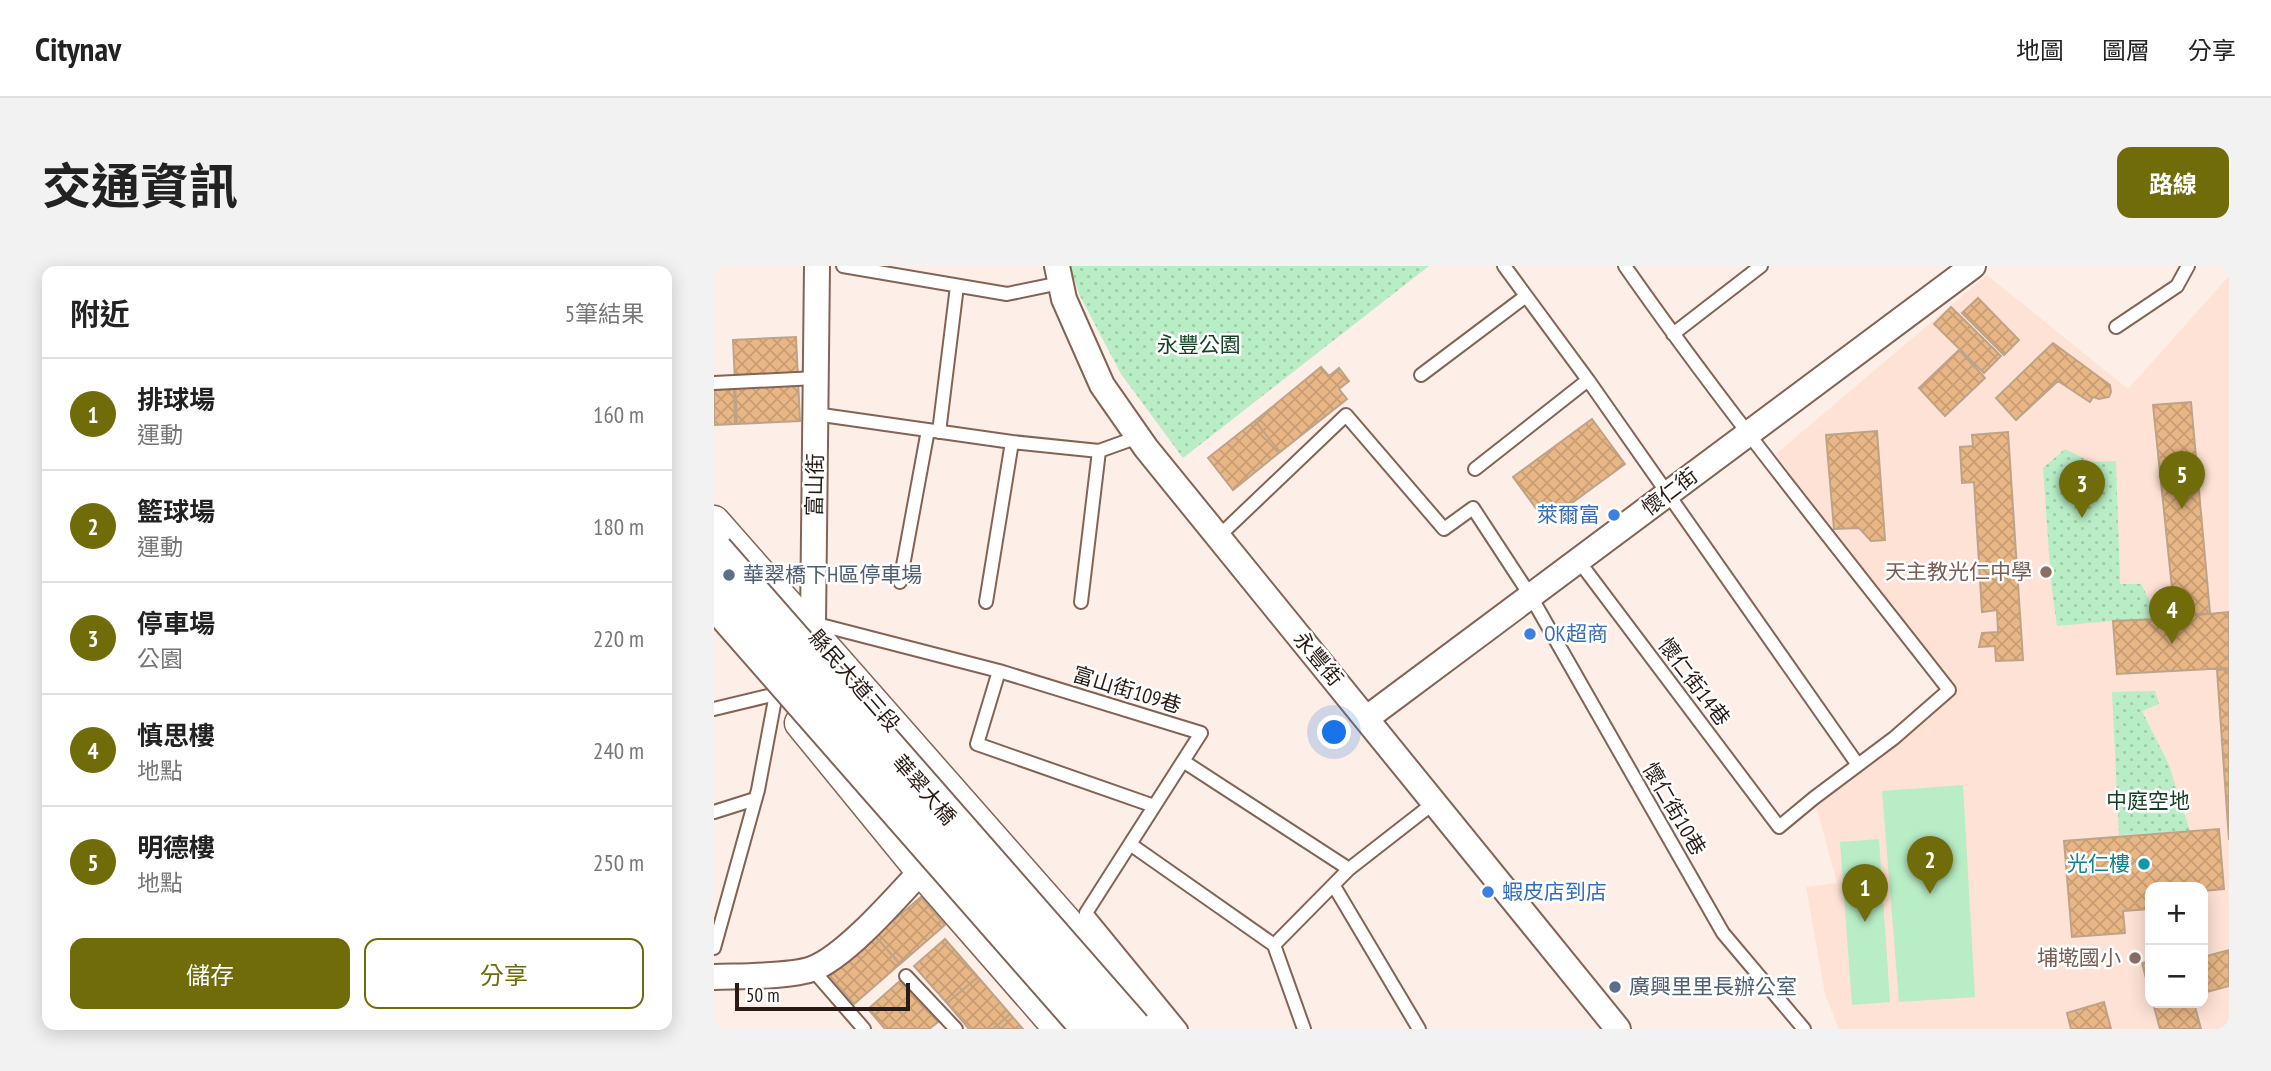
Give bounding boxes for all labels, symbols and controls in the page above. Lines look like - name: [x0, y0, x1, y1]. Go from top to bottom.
- text: Citynav: [35, 27, 121, 70]
- text: 地圖: [2016, 35, 2064, 66]
- text: 圖層: [2102, 35, 2150, 66]
- text: 分享: [2188, 35, 2236, 66]
- button: 路線: [2117, 147, 2229, 218]
- text: 交通資訊: [42, 154, 238, 218]
- text: 附近: [70, 294, 130, 333]
- text: 5筆結果: [565, 299, 644, 328]
- park label: 永豐公園: [1157, 331, 1241, 358]
- text: 排球場: [137, 383, 215, 416]
- text: 1: [88, 400, 99, 429]
- text: 160 m: [593, 400, 644, 429]
- text: 運動: [137, 420, 183, 449]
- pin: 5: [2159, 451, 2205, 509]
- street label: 富山街: [800, 453, 829, 517]
- pin: 3: [2059, 460, 2105, 518]
- street label: 懷仁街: [1636, 462, 1703, 521]
- text: 籃球場: [137, 495, 215, 528]
- place label: 萊爾富: [1537, 501, 1600, 528]
- marker: 萊爾富: [1606, 507, 1622, 523]
- text: 2: [88, 512, 99, 541]
- text: 180 m: [593, 512, 644, 541]
- text: 運動: [137, 532, 183, 561]
- place label: 天主教光仁中學: [1885, 558, 2032, 585]
- place label: 華翠橋下H區停車場: [743, 561, 922, 588]
- marker: 天主教光仁中學: [2038, 564, 2054, 580]
- marker: 華翠橋下H區停車場: [721, 567, 737, 583]
- pin: 4: [2149, 586, 2195, 644]
- text: 停車場: [137, 607, 215, 640]
- place label: OK超商: [1544, 620, 1608, 647]
- text: 3: [88, 624, 99, 653]
- text: 220 m: [593, 624, 644, 653]
- street label: 縣民大道三段: [803, 624, 906, 737]
- street label: 永豐街: [1288, 626, 1349, 691]
- marker: OK超商: [1522, 626, 1538, 642]
- street label: 懷仁街14巷: [1653, 632, 1736, 731]
- text: 公園: [137, 644, 183, 673]
- street label: 富山街109巷: [1069, 660, 1185, 719]
- your location: [1317, 715, 1351, 749]
- text: 慎思樓: [137, 719, 215, 752]
- text: 4: [88, 736, 99, 765]
- text: 240 m: [593, 736, 644, 765]
- street label: 華翠大橋: [887, 749, 962, 830]
- text: 地點: [137, 756, 183, 785]
- street label: 懷仁街10巷: [1637, 757, 1712, 860]
- park label: 中庭空地: [2106, 787, 2190, 814]
- text: 明德樓: [137, 831, 215, 864]
- pin: 2: [1907, 836, 1953, 894]
- text: 5: [88, 848, 99, 877]
- text: 250 m: [593, 848, 644, 877]
- place label: 光仁樓: [2067, 850, 2130, 877]
- marker: 光仁樓: [2136, 856, 2152, 872]
- pin: 1: [1842, 864, 1888, 922]
- text: 地點: [137, 868, 183, 897]
- place label: 蝦皮店到店: [1502, 878, 1607, 905]
- map controls: [2145, 882, 2208, 1008]
- button: +: [2145, 882, 2208, 945]
- marker: 蝦皮店到店: [1480, 884, 1496, 900]
- button: 儲存: [70, 938, 350, 1009]
- button: 分享: [364, 938, 644, 1009]
- place label: 埔墘國小: [2037, 944, 2121, 971]
- button: −: [2145, 945, 2208, 1008]
- marker: 埔墘國小: [2127, 950, 2143, 966]
- place label: 廣興里里長辦公室: [1629, 973, 1797, 1000]
- marker: 廣興里里長辦公室: [1607, 979, 1623, 995]
- scale bar: [735, 980, 910, 1012]
- text: 50 m: [746, 983, 780, 1007]

